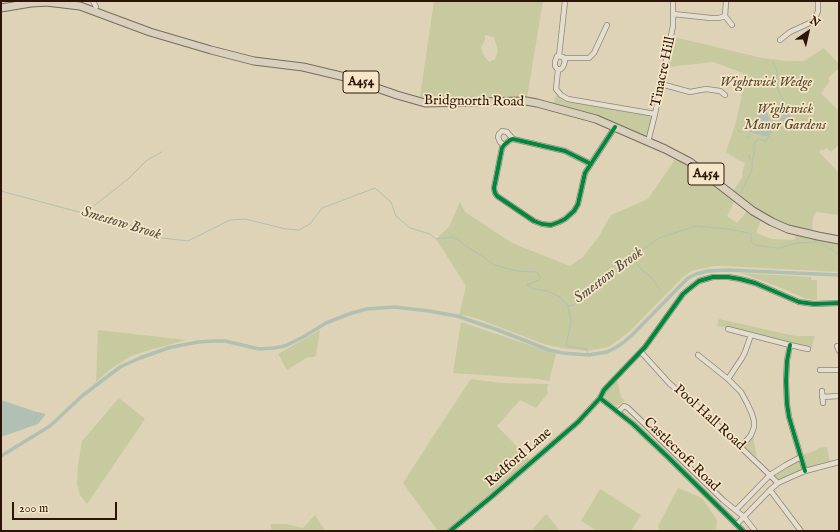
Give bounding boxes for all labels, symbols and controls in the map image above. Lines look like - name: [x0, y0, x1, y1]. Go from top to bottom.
- north arrow: [788, 12, 828, 52]
- text: N: [807, 14, 823, 31]
- street label: Tinacre Hill: [648, 35, 680, 109]
- road number: A454: [343, 71, 379, 93]
- park label: Wightwick Wedge: [720, 75, 812, 91]
- street label: Bridgnorth Road: [424, 93, 524, 111]
- park label: Wightwick Manor Gardens: [744, 102, 826, 134]
- road number: A454: [688, 163, 724, 185]
- water label: Smestow Brook: [79, 203, 163, 245]
- water label: Smestow Brook: [571, 244, 647, 308]
- street label: Pool Hall Road: [670, 382, 748, 454]
- street label: Castlecroft Road: [639, 414, 723, 496]
- street label: Radford Lane: [482, 425, 556, 491]
- scale bar: [14, 494, 119, 520]
- text: 200 m: [19, 501, 48, 516]

